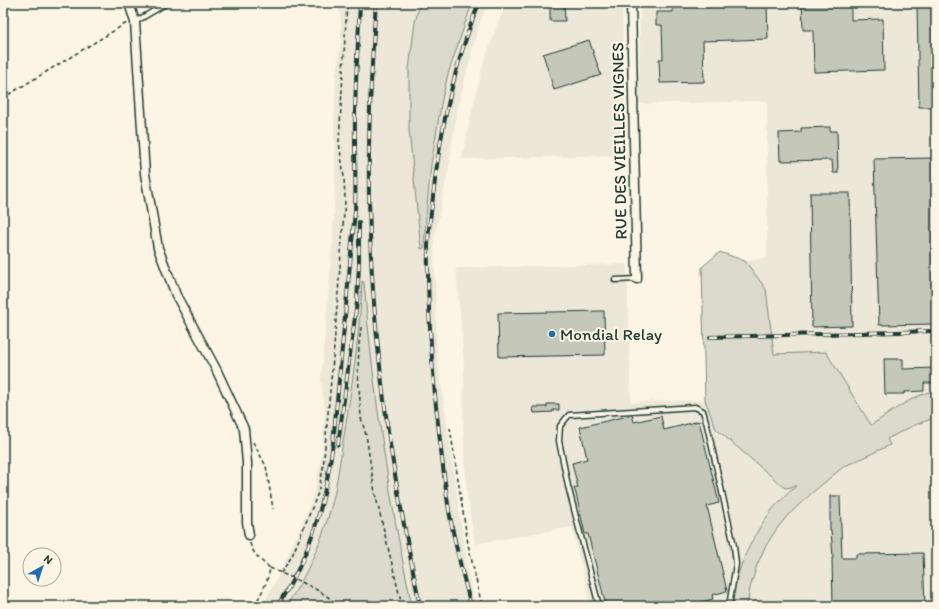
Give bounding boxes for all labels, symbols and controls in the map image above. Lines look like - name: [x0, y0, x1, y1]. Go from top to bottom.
- street label: RUE DES VIEILLES VIGNES: [607, 42, 631, 240]
- place label: Mondial Relay: [560, 324, 662, 344]
- marker: Mondial Relay: [547, 329, 557, 339]
- north arrow: [22, 547, 62, 587]
- text: N: [41, 552, 55, 567]

